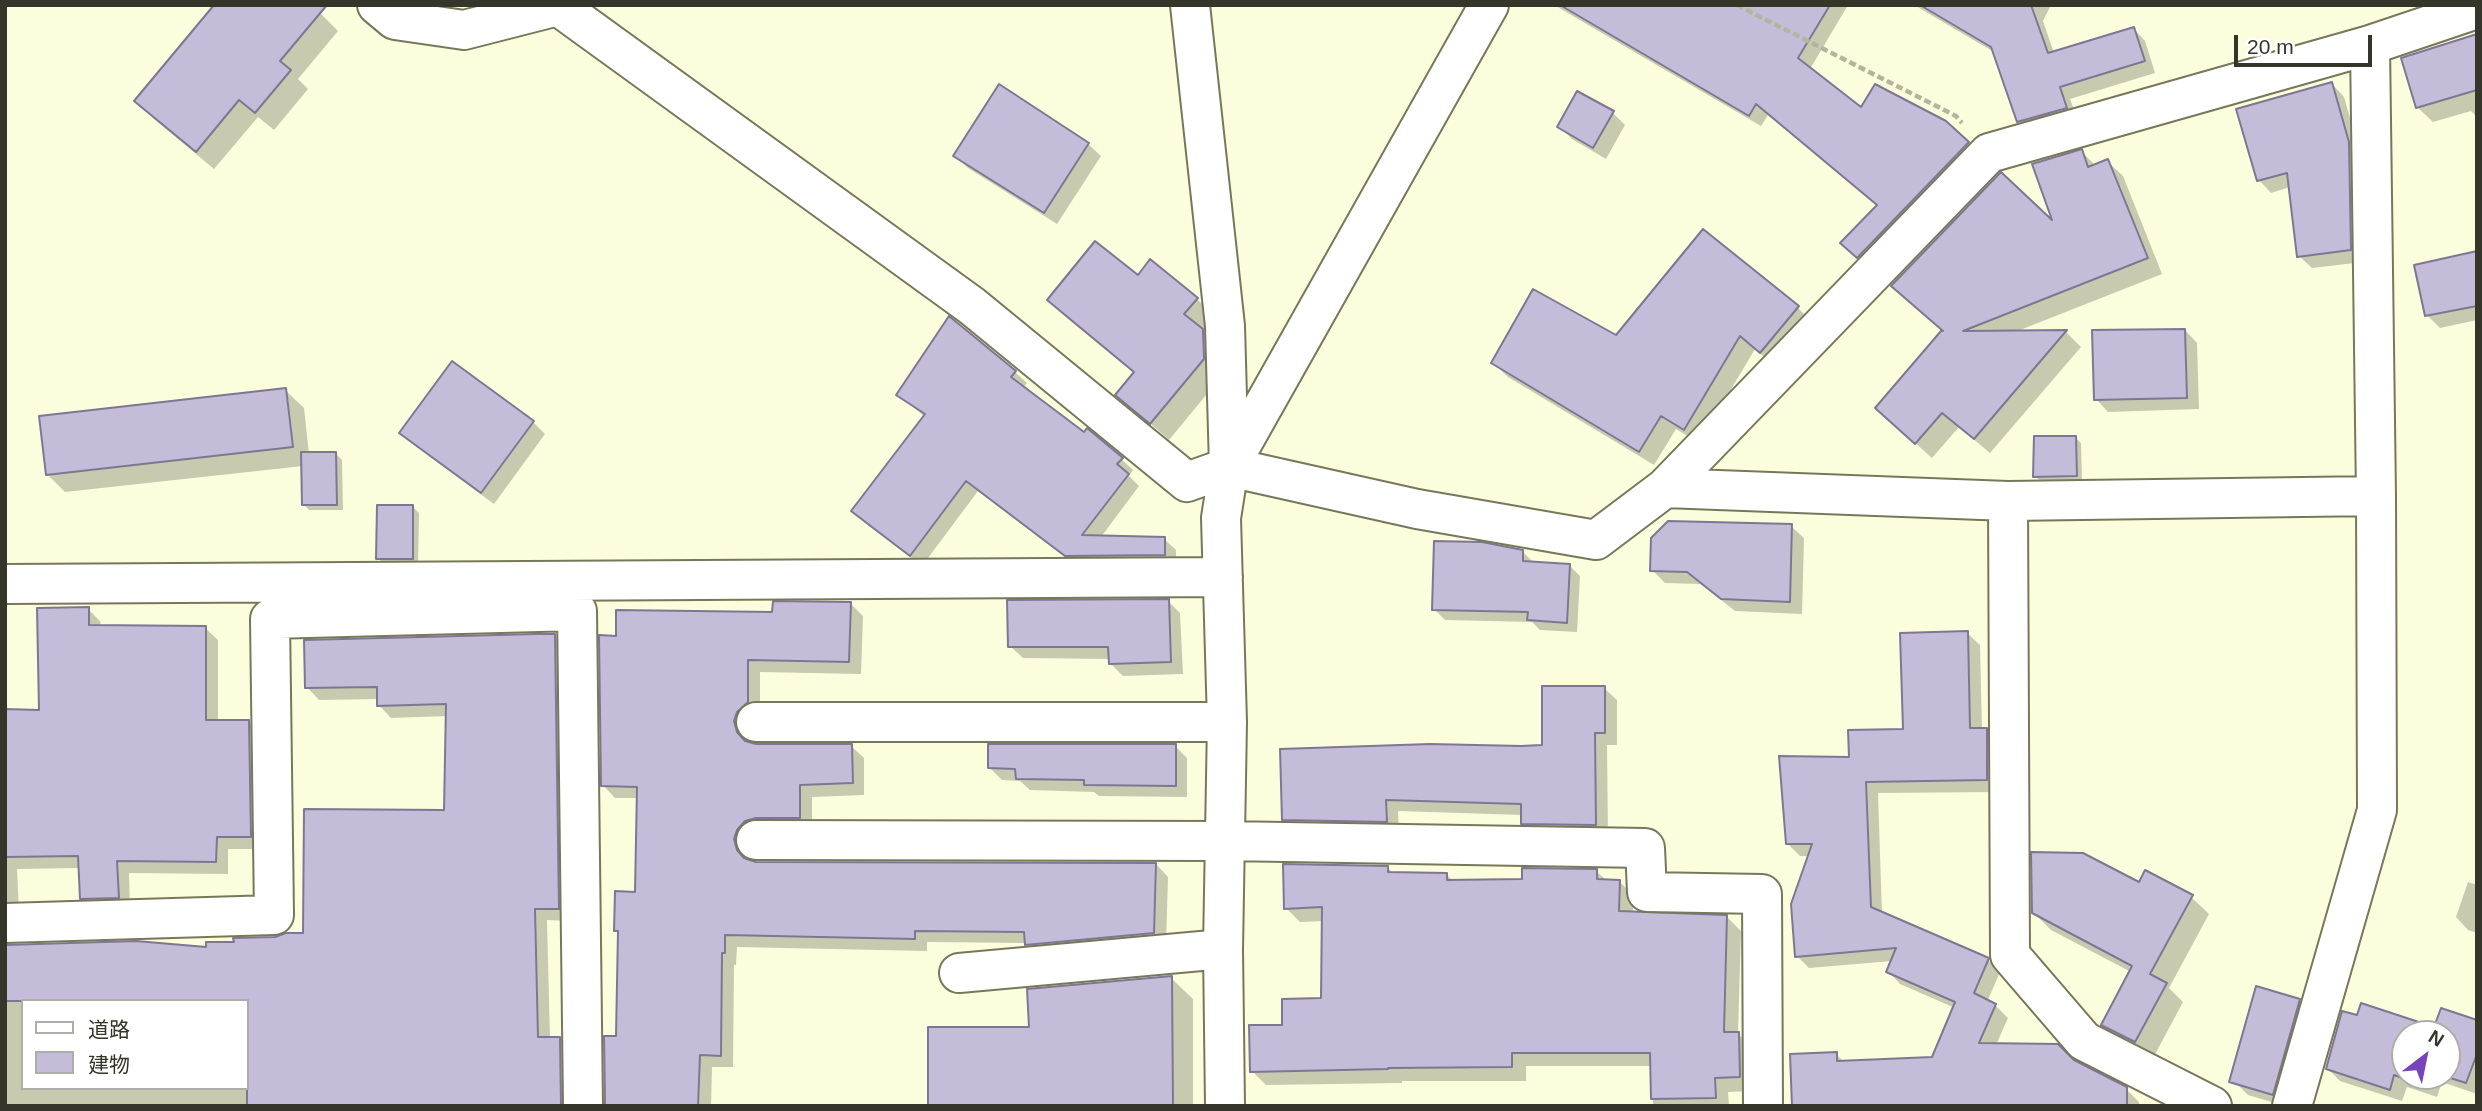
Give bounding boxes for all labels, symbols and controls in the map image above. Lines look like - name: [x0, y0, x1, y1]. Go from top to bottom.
- scale bar: [2237, 21, 2375, 65]
- text: 20 m: [2247, 35, 2294, 58]
- legend: [21, 999, 248, 1090]
- text: 道路: [88, 1018, 130, 1041]
- north arrow: [2391, 1020, 2461, 1090]
- text: N: [2425, 1026, 2448, 1051]
- text: 建物: [88, 1053, 130, 1076]

